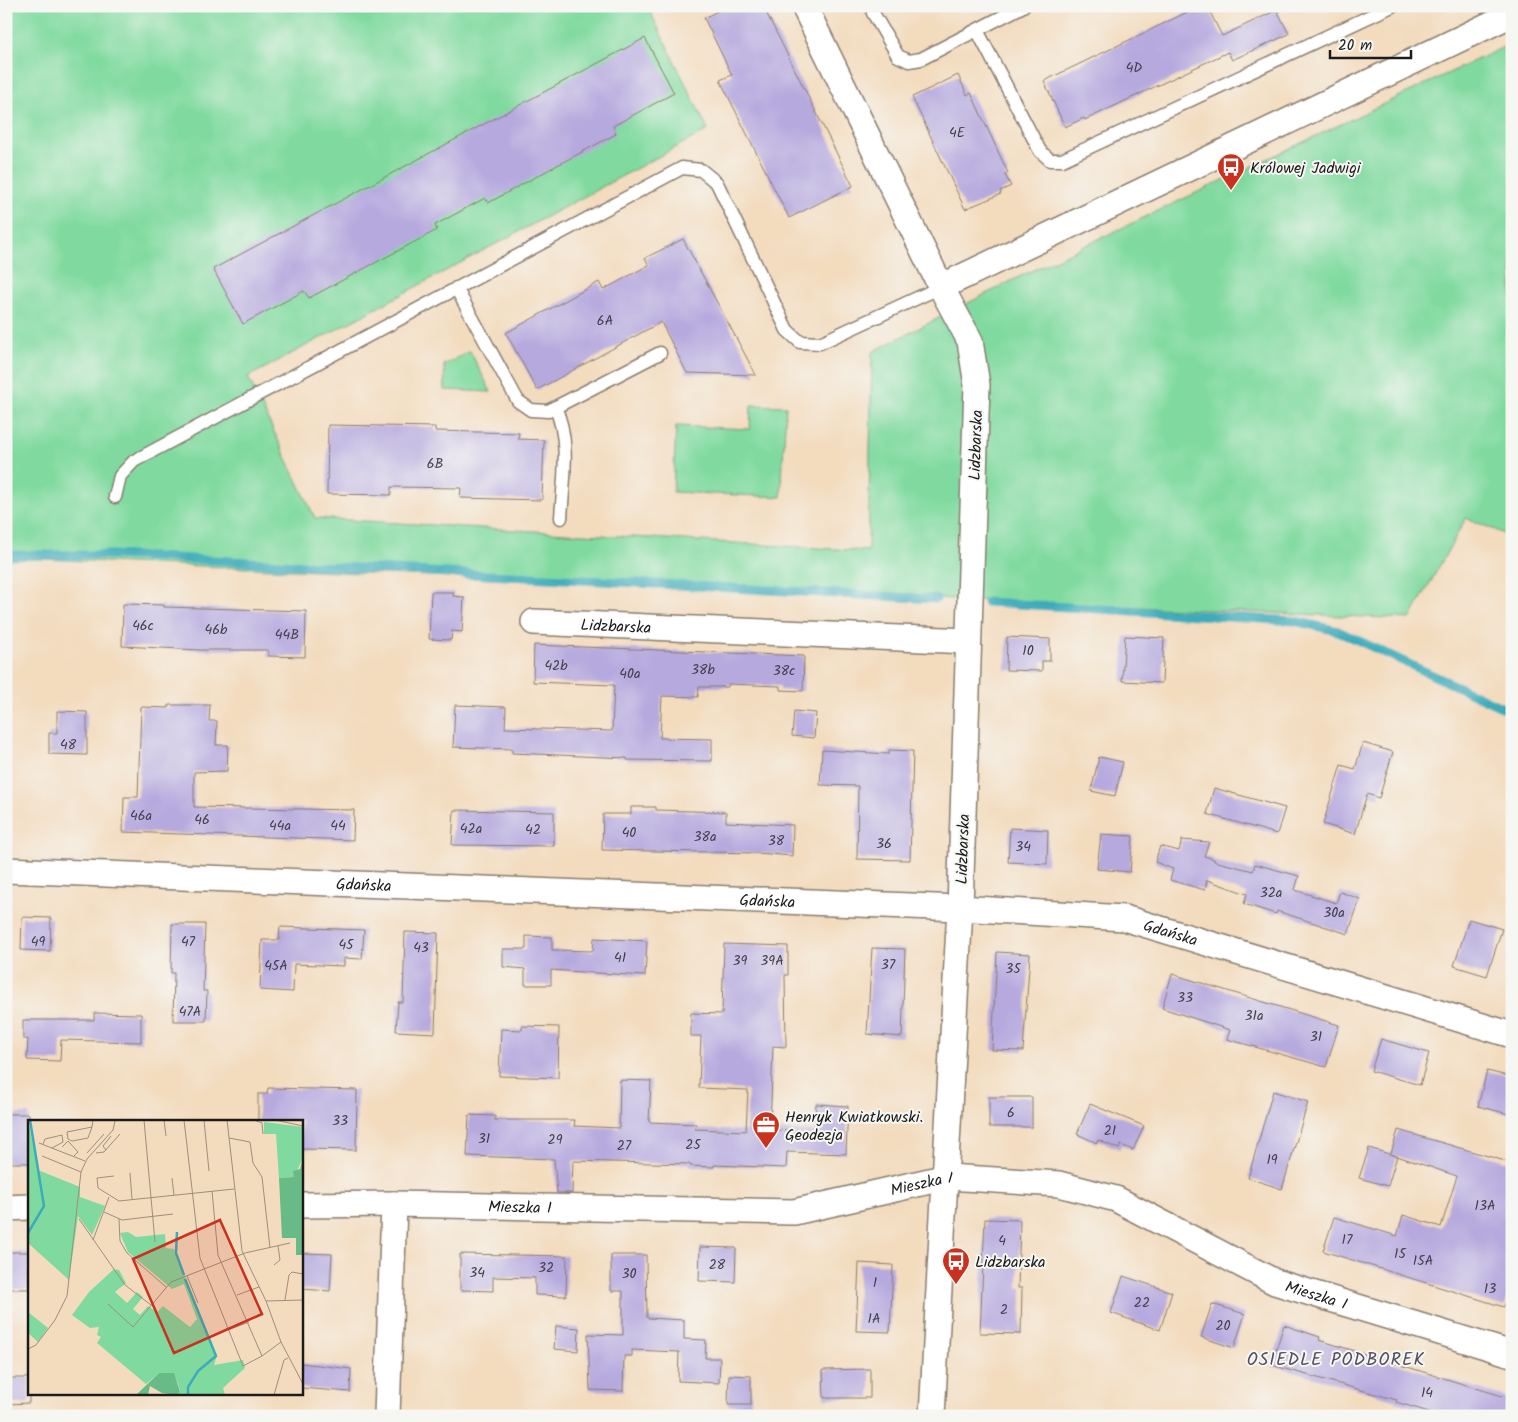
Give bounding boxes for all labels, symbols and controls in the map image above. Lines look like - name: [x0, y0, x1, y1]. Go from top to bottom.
- scale bar: [1330, 28, 1412, 60]
- text: 20 m: [1338, 34, 1372, 58]
- house number: 4D: [1126, 57, 1142, 79]
- house number: 4E: [949, 122, 966, 144]
- bus stop icon: Królowej Jadwigi: [1216, 152, 1246, 191]
- place label: Królowej Jadwigi: [1250, 156, 1362, 181]
- house number: 6A: [597, 310, 613, 332]
- street label: Lidzbarska: [963, 409, 990, 481]
- house number: 6B: [427, 453, 443, 475]
- street label: Lidzbarska: [580, 613, 652, 641]
- house number: 46c: [132, 615, 154, 637]
- house number: 46b: [205, 619, 228, 641]
- house number: 44B: [275, 624, 299, 646]
- house number: 10: [1022, 640, 1034, 662]
- house number: 42b: [544, 655, 568, 677]
- house number: 38b: [691, 659, 716, 681]
- house number: 38c: [773, 660, 795, 682]
- house number: 40a: [619, 663, 641, 685]
- house number: 48: [60, 734, 77, 756]
- house number: 46a: [130, 805, 152, 827]
- house number: 46: [194, 809, 210, 831]
- street label: Lidzbarska: [950, 813, 977, 885]
- house number: 44a: [269, 815, 291, 837]
- house number: 44: [330, 815, 346, 837]
- house number: 42a: [460, 818, 482, 840]
- house number: 42: [525, 819, 541, 841]
- house number: 40: [622, 822, 636, 844]
- house number: 38a: [694, 826, 717, 848]
- house number: 38: [768, 830, 785, 852]
- house number: 36: [876, 833, 892, 855]
- house number: 34: [1015, 836, 1031, 858]
- street label: Gdańska: [335, 872, 392, 899]
- house number: 32a: [1260, 882, 1282, 904]
- street label: Gdańska: [739, 888, 796, 915]
- house number: 30a: [1323, 902, 1345, 924]
- street label: Gdańska: [1140, 914, 1201, 954]
- house number: 49: [31, 931, 45, 953]
- house number: 47: [181, 931, 196, 953]
- house number: 45: [338, 934, 355, 956]
- house number: 43: [413, 937, 429, 959]
- house number: 41: [614, 947, 626, 969]
- house number: 39: [733, 950, 748, 972]
- house number: 39A: [760, 950, 784, 972]
- house number: 37: [881, 954, 896, 976]
- house number: 45A: [264, 955, 288, 977]
- house number: 35: [1005, 958, 1022, 980]
- house number: 33: [1177, 987, 1193, 1009]
- house number: 47A: [179, 1001, 201, 1023]
- house number: 31a: [1245, 1005, 1263, 1027]
- house number: 31: [1310, 1026, 1322, 1048]
- house number: 6: [1007, 1102, 1015, 1124]
- place label: Henryk Kwiatkowski. Geodezja: [785, 1105, 923, 1148]
- house number: 33: [332, 1110, 348, 1132]
- office icon: Henryk Kwiatkowski. Geodezja: [751, 1110, 781, 1149]
- inset map: [28, 1120, 302, 1394]
- house number: 21: [1104, 1120, 1116, 1142]
- house number: 31: [478, 1128, 490, 1150]
- house number: 29: [548, 1129, 563, 1151]
- house number: 25: [685, 1134, 702, 1156]
- house number: 27: [617, 1135, 632, 1157]
- house number: 19: [1266, 1149, 1278, 1171]
- street label: Mieszka I: [888, 1166, 954, 1204]
- street label: Mieszka I: [488, 1195, 552, 1221]
- house number: 13A: [1475, 1195, 1495, 1217]
- house number: 17: [1342, 1229, 1353, 1251]
- house number: 4: [998, 1230, 1006, 1252]
- house number: 15: [1394, 1243, 1407, 1265]
- bus stop icon: Lidzbarska: [941, 1246, 971, 1285]
- place label: Lidzbarska: [975, 1250, 1046, 1275]
- house number: 15A: [1413, 1250, 1433, 1272]
- house number: 28: [709, 1254, 726, 1276]
- house number: 32: [538, 1257, 554, 1279]
- house number: 34: [469, 1262, 485, 1284]
- house number: 30: [622, 1263, 637, 1285]
- house number: 1: [873, 1272, 877, 1294]
- street label: Mieszka I: [1282, 1275, 1350, 1317]
- house number: 13: [1484, 1278, 1496, 1300]
- house number: 22: [1134, 1292, 1150, 1314]
- house number: 2: [1000, 1299, 1008, 1321]
- house number: 1A: [868, 1308, 880, 1330]
- house number: 20: [1215, 1315, 1231, 1337]
- district label: OSIEDLE PODBOREK: [1247, 1346, 1425, 1375]
- house number: 14: [1421, 1382, 1433, 1404]

